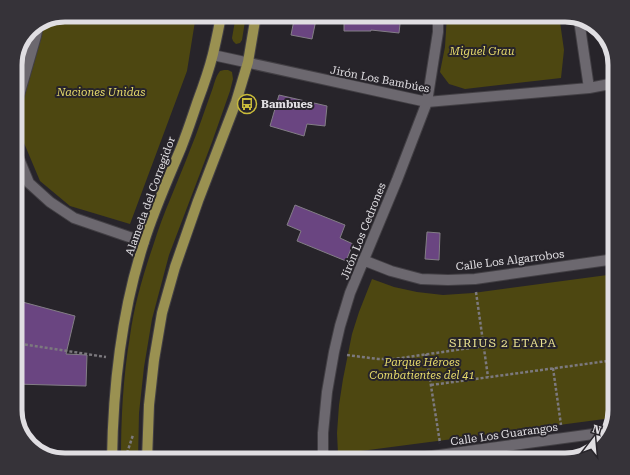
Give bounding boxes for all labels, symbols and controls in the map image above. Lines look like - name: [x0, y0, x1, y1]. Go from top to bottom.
- park label: Miguel Grau: [449, 45, 515, 58]
- street label: Jirón Los Bambúes: [329, 63, 431, 95]
- park label: Naciones Unidas: [56, 86, 145, 99]
- bus stop icon: Bambues: [236, 93, 258, 115]
- place label: Bambues: [261, 98, 313, 111]
- street label: Alameda del Corregidor: [123, 134, 178, 258]
- street label: Jirón Los Cedrones: [338, 181, 389, 281]
- street label: Calle Los Algarrobos: [455, 247, 565, 274]
- district label: SIRIUS 2 ETAPA: [449, 336, 557, 350]
- park label: Parque Héroes Combatientes del 41: [369, 356, 475, 382]
- north arrow: [574, 419, 614, 459]
- street label: Calle Los Guarangos: [450, 421, 559, 448]
- text: N: [591, 422, 603, 437]

